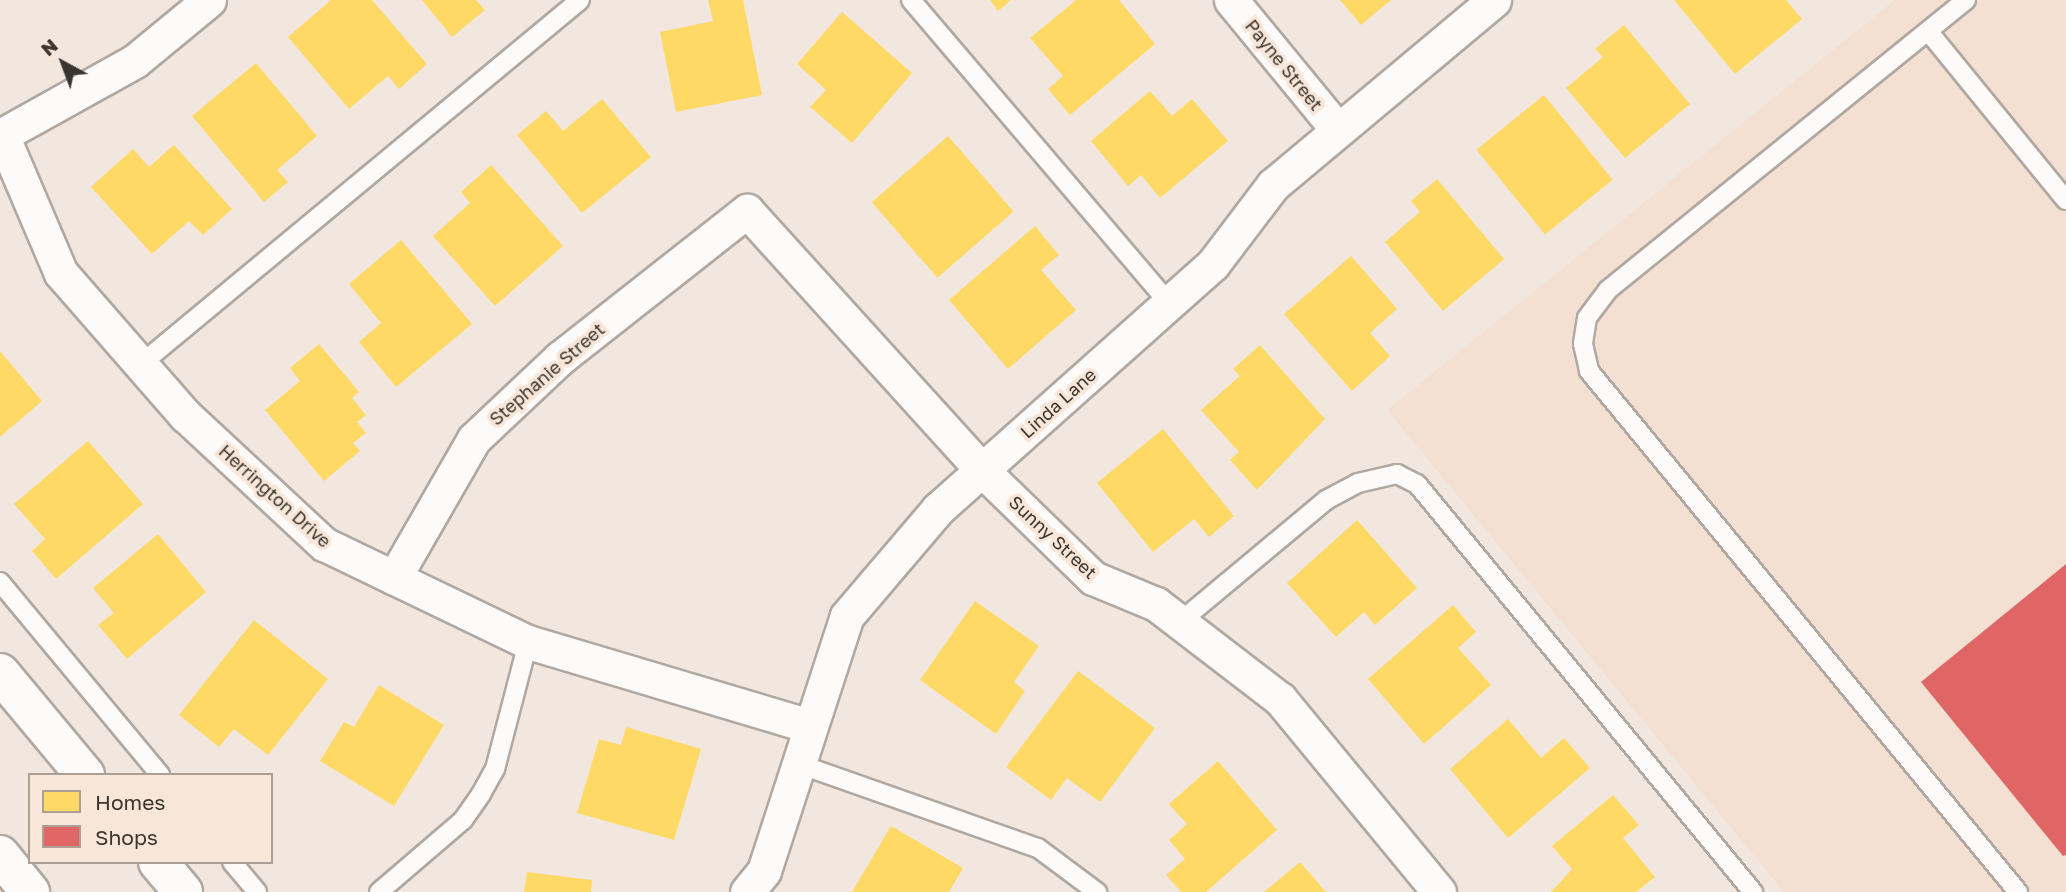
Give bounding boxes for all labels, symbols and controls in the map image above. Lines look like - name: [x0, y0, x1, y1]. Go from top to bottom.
- street label: Payne Street: [1241, 15, 1327, 115]
- north arrow: [28, 28, 98, 98]
- text: N: [36, 33, 62, 60]
- street label: Stephanie Street: [485, 318, 609, 430]
- street label: Linda Lane: [1016, 364, 1100, 442]
- street label: Herrington Drive: [215, 440, 335, 552]
- street label: Sunny Street: [1005, 491, 1101, 583]
- legend: [28, 773, 273, 864]
- text: Homes: [95, 789, 165, 815]
- text: Shops: [95, 824, 158, 850]

